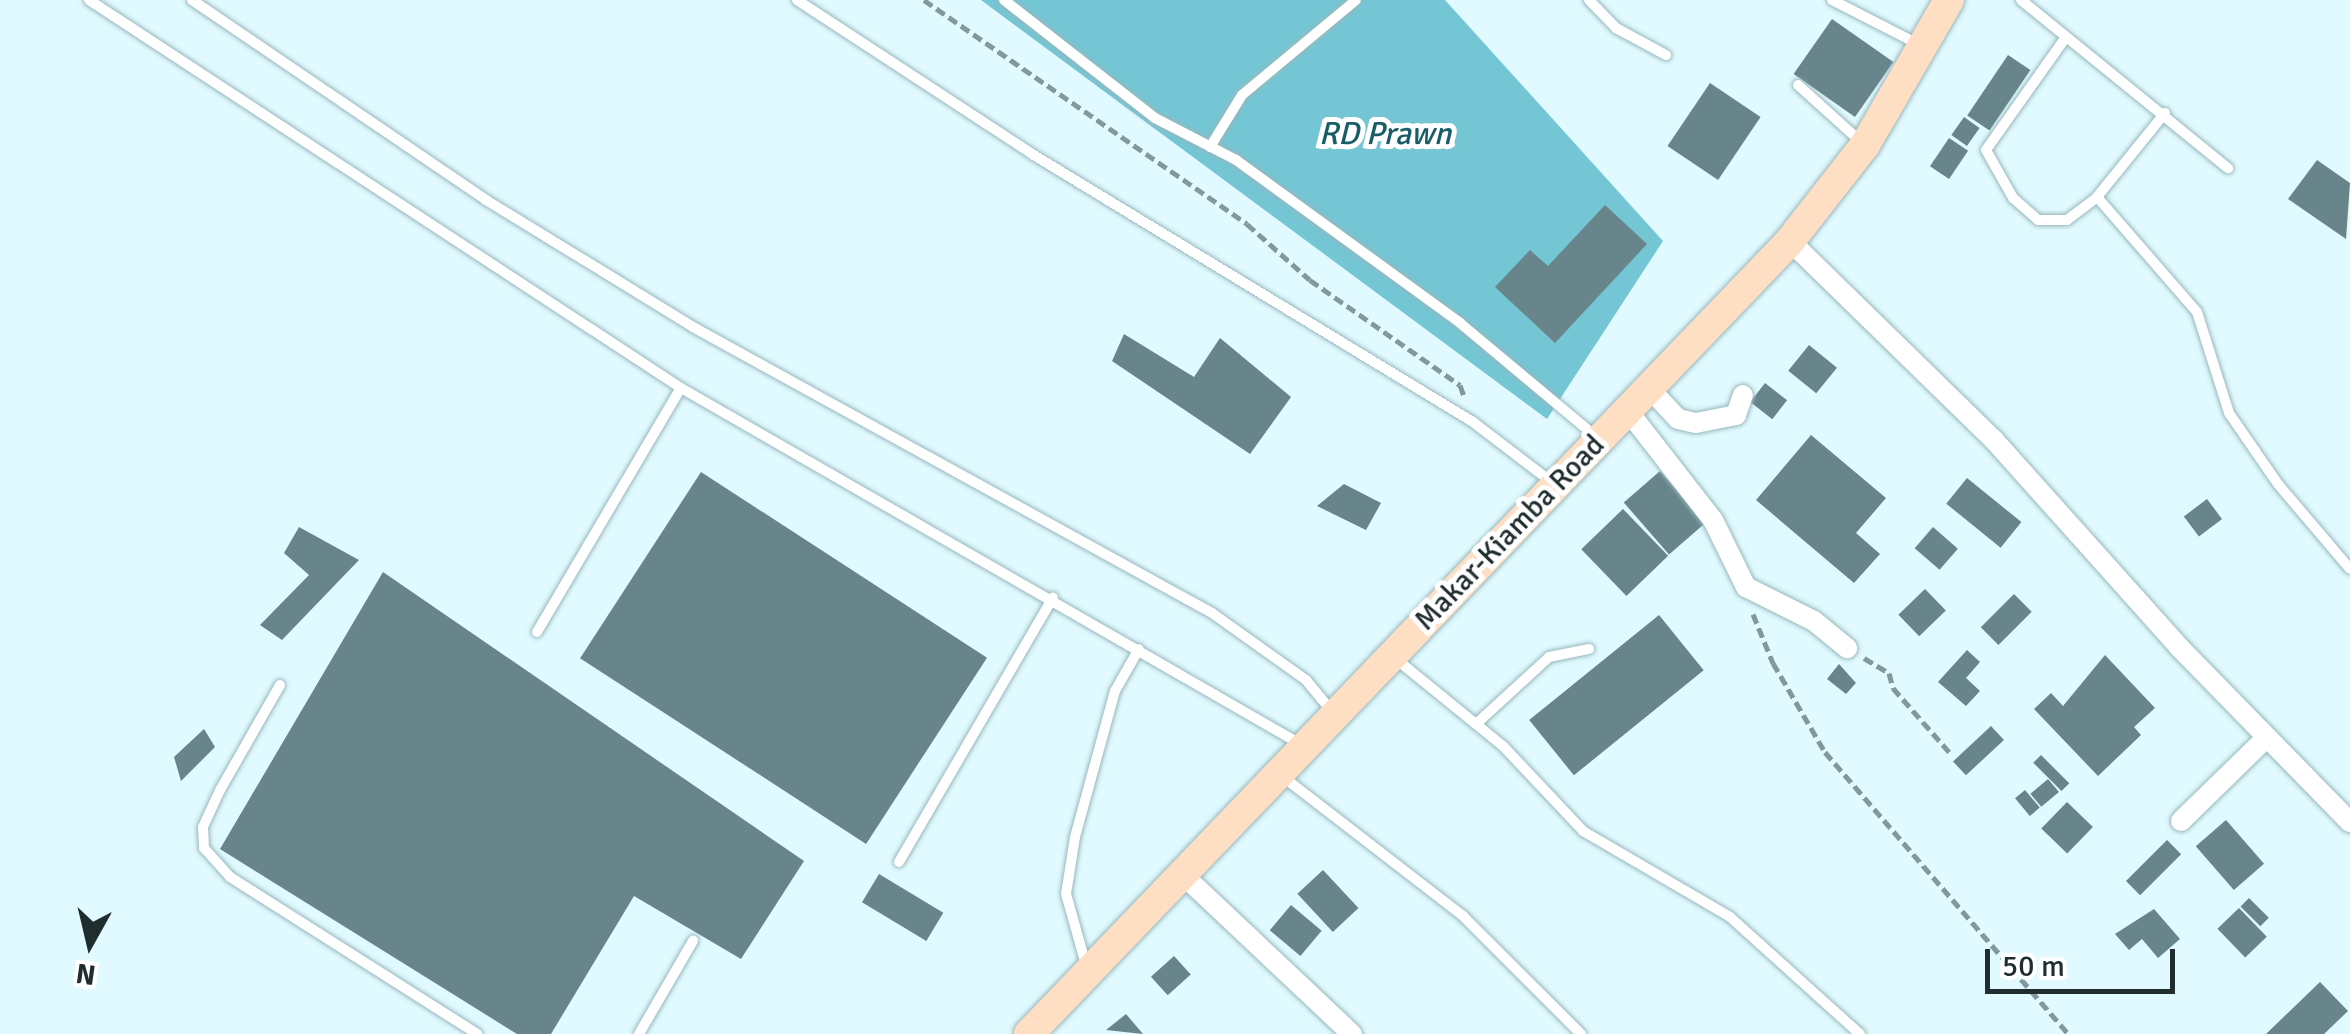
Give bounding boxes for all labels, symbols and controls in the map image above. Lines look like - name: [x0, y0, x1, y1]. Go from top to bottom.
- water label: RD Prawn: [1319, 115, 1451, 153]
- street label: Makar-Kiamba Road: [1407, 428, 1613, 638]
- north arrow: [40, 894, 140, 994]
- scale bar: [1990, 929, 2180, 991]
- text: 50 m: [2002, 948, 2065, 985]
- text: N: [74, 956, 98, 992]

